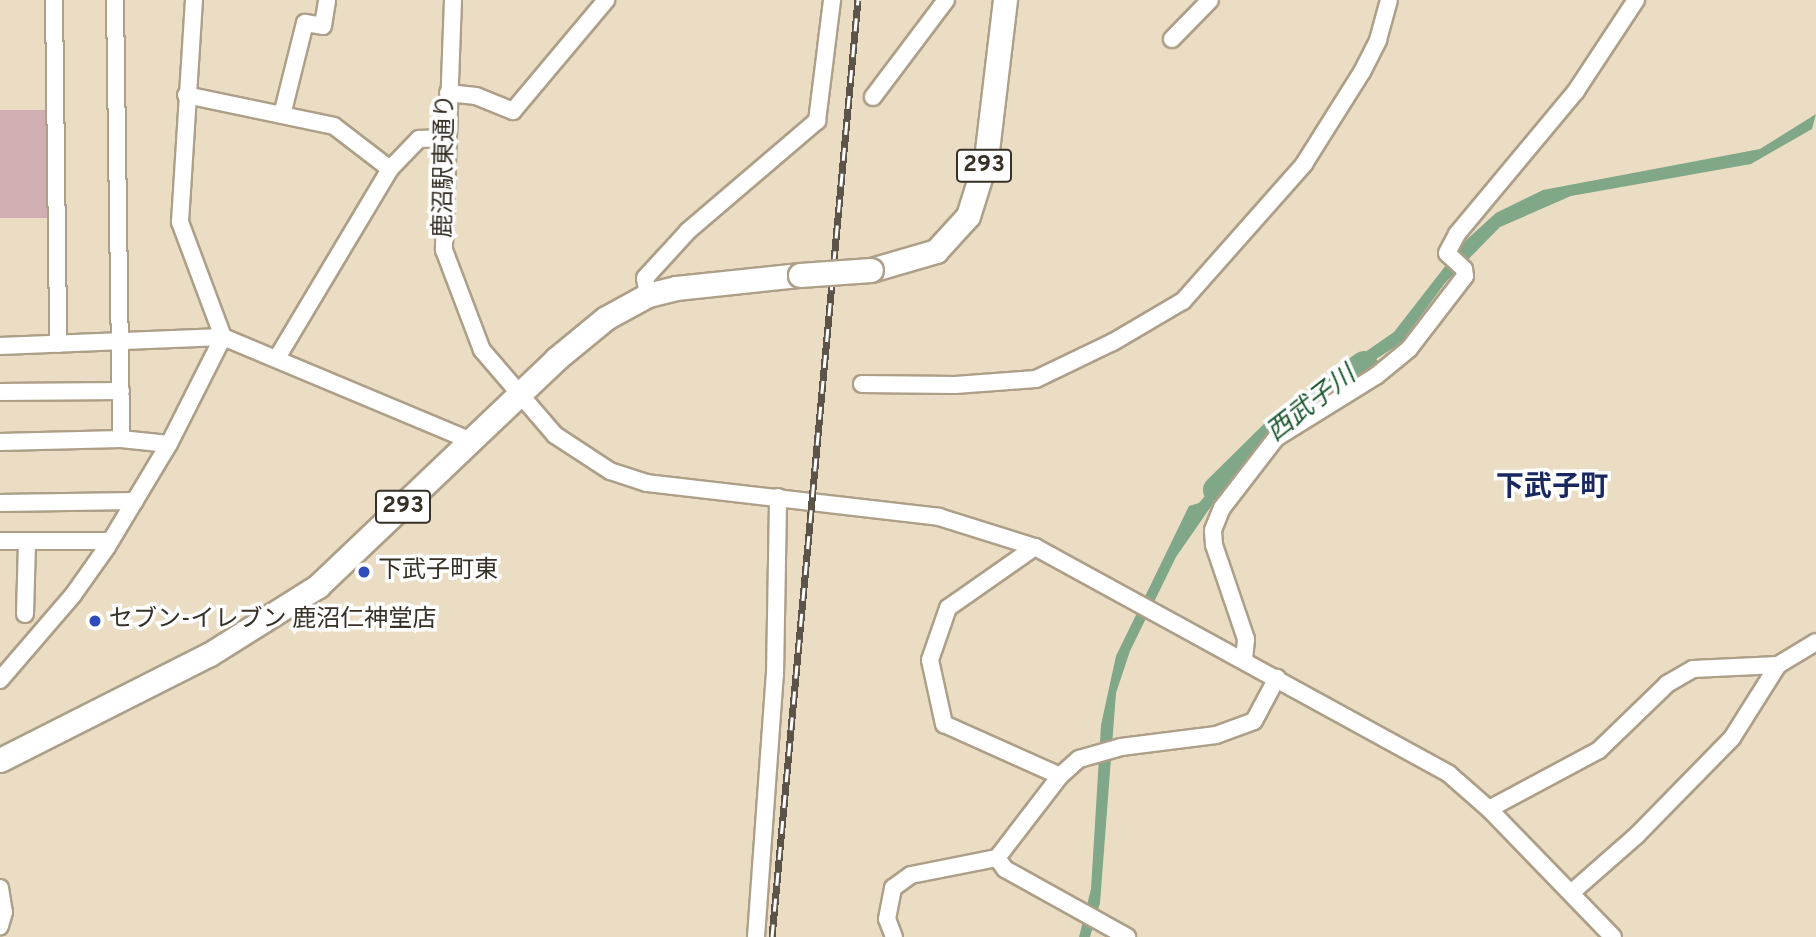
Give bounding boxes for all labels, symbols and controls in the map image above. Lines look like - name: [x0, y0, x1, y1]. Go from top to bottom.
- street label: 鹿沼駅東通り: [430, 94, 462, 238]
- road number: 293: [956, 146, 1012, 186]
- water label: 西武子川: [1261, 361, 1363, 449]
- district label: 下武子町: [1496, 471, 1608, 505]
- road number: 293: [375, 488, 431, 526]
- place label: 下武子町東: [378, 558, 498, 586]
- marker: 下武子町東: [356, 564, 372, 580]
- place label: セブン-イレブン 鹿沼仁神堂店: [109, 607, 436, 635]
- marker: セブン-イレブン 鹿沼仁神堂店: [87, 613, 103, 629]

